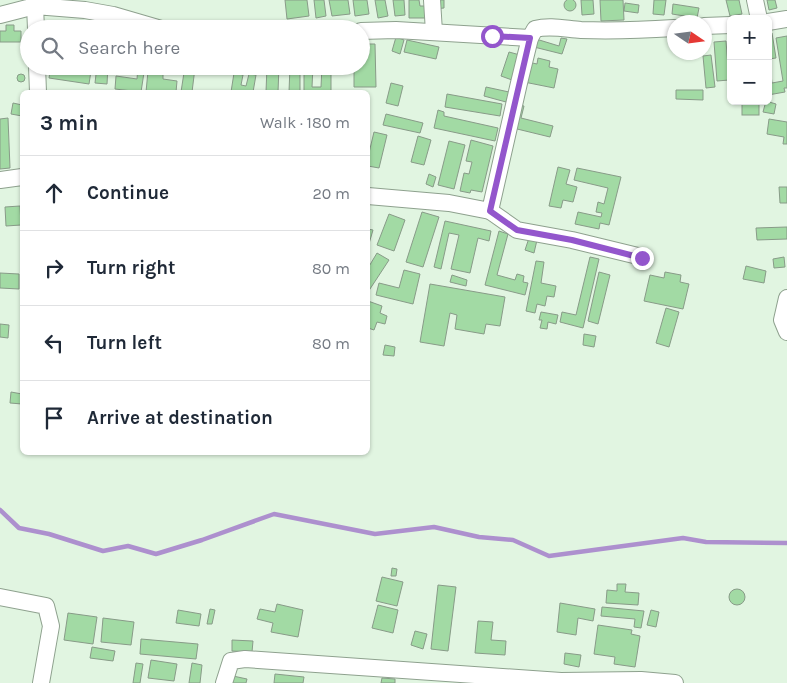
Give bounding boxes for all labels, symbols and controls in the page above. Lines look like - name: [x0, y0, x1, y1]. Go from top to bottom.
- north arrow: [667, 15, 712, 60]
- map controls: [727, 15, 772, 105]
- button: +: [727, 15, 772, 60]
- search box: [20, 20, 370, 75]
- route start: [481, 25, 504, 48]
- icon: search: [38, 34, 66, 62]
- text: Search here: [78, 37, 180, 59]
- button: −: [727, 60, 772, 105]
- text: 3 min: [40, 111, 98, 135]
- text: Walk · 180 m: [260, 113, 350, 132]
- icon: ahead: [40, 179, 68, 207]
- text: Continue: [87, 182, 169, 204]
- text: 20 m: [312, 184, 350, 203]
- route end: [631, 247, 654, 270]
- icon: right: [40, 254, 68, 282]
- text: Turn right: [87, 257, 176, 279]
- text: 80 m: [312, 259, 350, 278]
- icon: left: [40, 329, 68, 357]
- text: Turn left: [87, 332, 162, 354]
- text: 80 m: [312, 334, 350, 353]
- icon: arrive: [40, 404, 68, 432]
- text: Arrive at destination: [87, 407, 273, 429]

